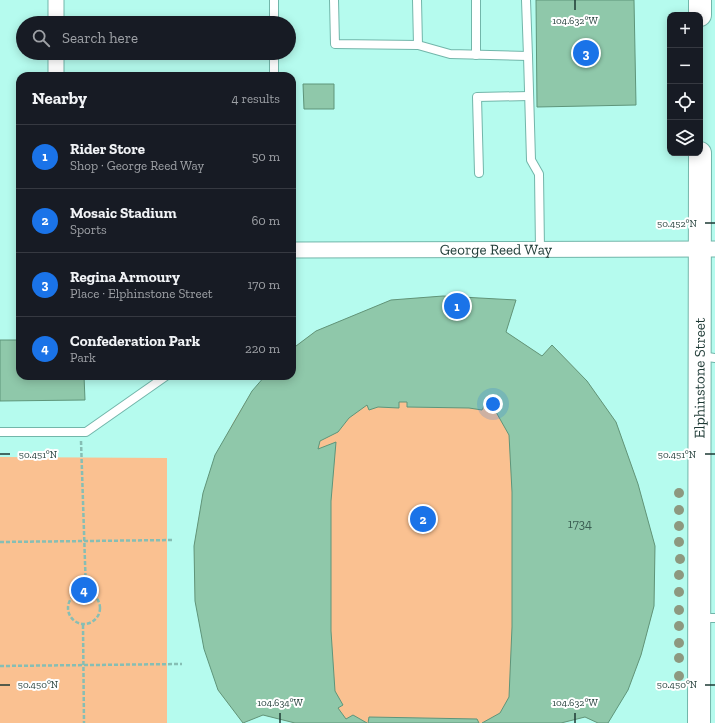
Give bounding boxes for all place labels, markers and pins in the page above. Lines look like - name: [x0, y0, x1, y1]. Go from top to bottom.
- pin: 3: [573, 38, 599, 68]
- pin: 1: [444, 291, 470, 321]
- pin: 2: [410, 504, 436, 534]
- pin: 4: [71, 575, 97, 605]

